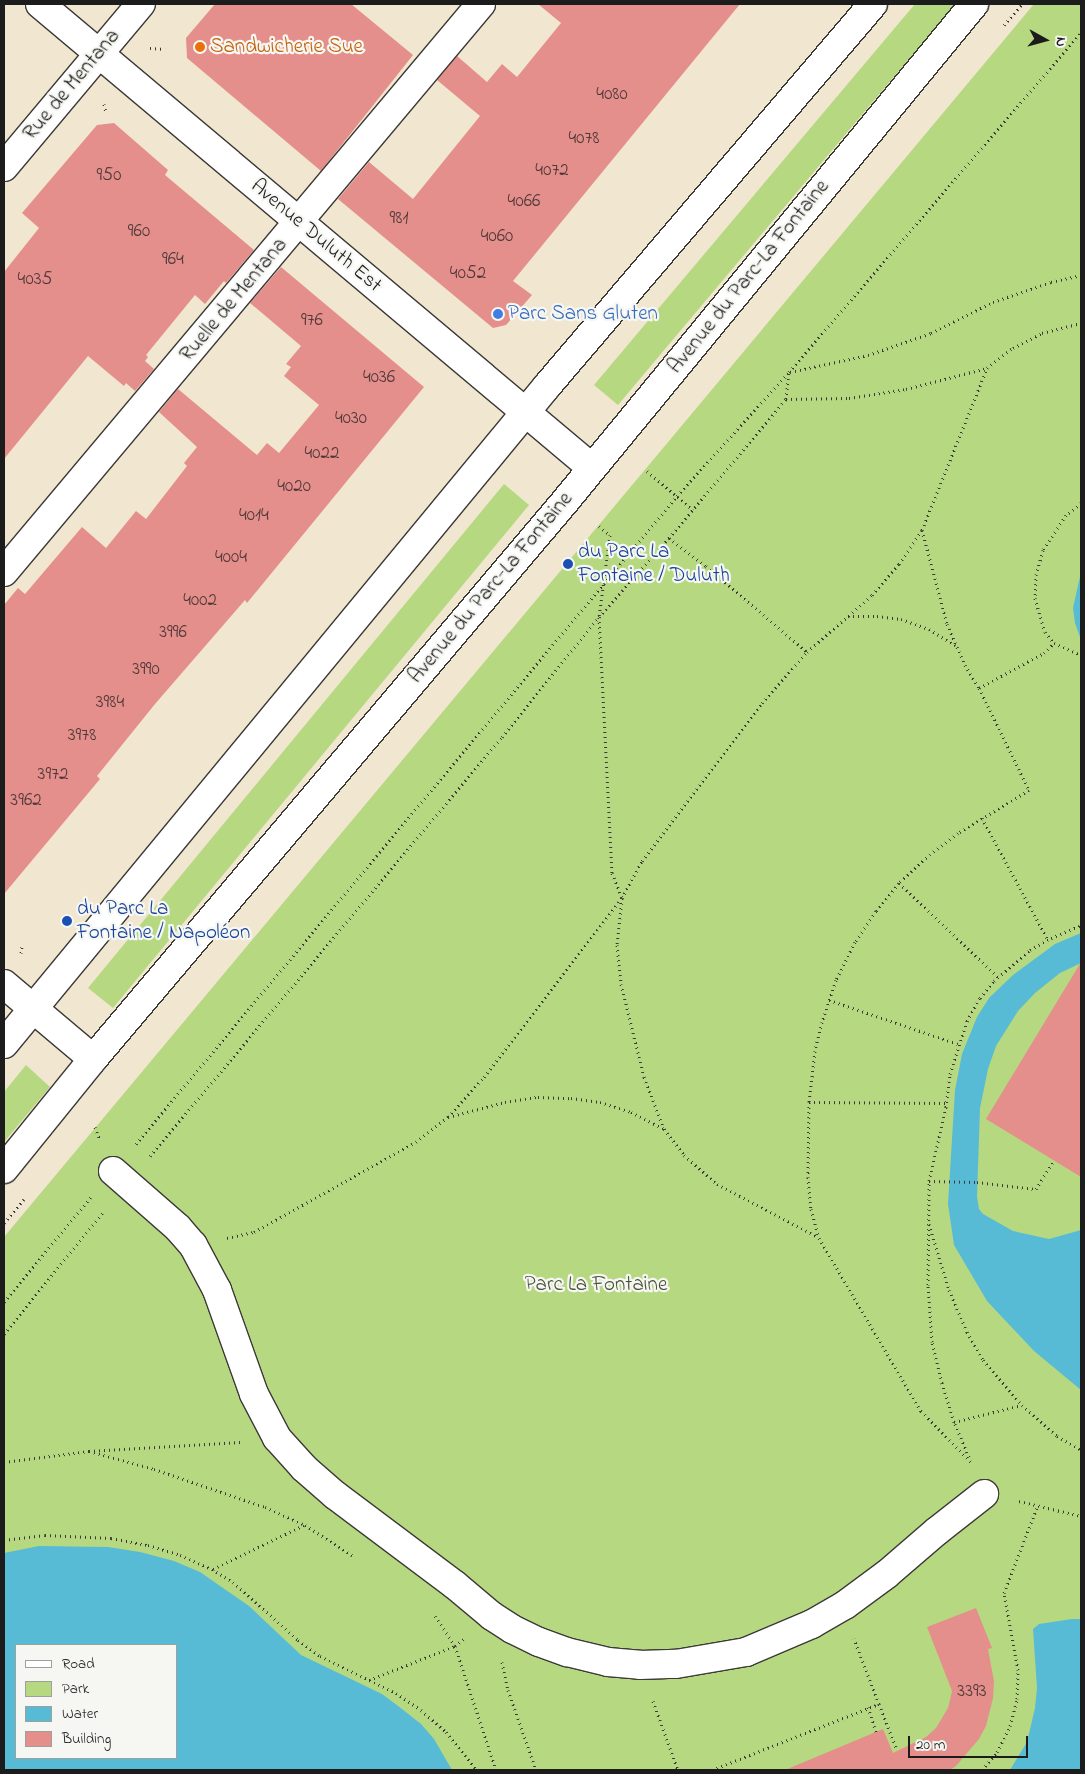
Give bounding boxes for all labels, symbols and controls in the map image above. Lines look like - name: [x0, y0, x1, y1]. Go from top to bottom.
- north arrow: [1020, 15, 1070, 65]
- street label: Rue de Mentana: [18, 24, 126, 146]
- place label: Sandwicherie Sue: [210, 34, 363, 60]
- text: N: [1049, 36, 1071, 48]
- marker: Sandwicherie Sue: [194, 41, 206, 53]
- house number: 4080: [596, 84, 628, 106]
- house number: 4078: [569, 128, 599, 150]
- house number: 4072: [535, 160, 569, 182]
- house number: 950: [97, 165, 121, 187]
- street label: Avenue Duluth Est: [245, 174, 387, 298]
- street label: Avenue du Parc-La Fontaine: [663, 175, 835, 379]
- house number: 4066: [508, 191, 540, 213]
- house number: 981: [390, 208, 408, 230]
- house number: 960: [128, 221, 150, 243]
- house number: 4060: [481, 226, 513, 248]
- street label: Ruelle de Mentana: [175, 233, 293, 367]
- house number: 964: [162, 249, 184, 271]
- house number: 4052: [450, 263, 486, 285]
- house number: 4035: [18, 269, 52, 291]
- place label: Parc Sans Gluten: [508, 301, 658, 327]
- marker: Parc Sans Gluten: [492, 308, 504, 320]
- house number: 976: [301, 310, 323, 332]
- house number: 4036: [363, 367, 395, 389]
- house number: 4030: [335, 408, 367, 430]
- house number: 4022: [305, 443, 339, 465]
- house number: 4020: [277, 476, 311, 498]
- street label: Avenue du Parc-La Fontaine: [403, 487, 579, 689]
- house number: 4014: [239, 505, 269, 527]
- place label: du Parc La Fontaine / Duluth: [578, 539, 730, 589]
- house number: 4004: [215, 547, 247, 569]
- marker: du Parc La Fontaine / Duluth: [562, 558, 574, 570]
- house number: 4002: [183, 590, 217, 612]
- house number: 3996: [159, 622, 187, 644]
- house number: 3990: [132, 659, 160, 681]
- house number: 3984: [96, 692, 124, 714]
- house number: 3978: [68, 725, 96, 747]
- house number: 3972: [38, 764, 68, 786]
- house number: 3962: [10, 790, 42, 812]
- place label: du Parc La Fontaine / Napoléon: [77, 896, 250, 946]
- marker: du Parc La Fontaine / Napoléon: [61, 915, 73, 927]
- park label: Parc La Fontaine: [525, 1272, 667, 1298]
- legend: [15, 1644, 178, 1759]
- text: Road: [62, 1653, 95, 1675]
- text: Park: [62, 1678, 89, 1700]
- house number: 3393: [957, 1681, 987, 1703]
- text: Water: [62, 1703, 98, 1725]
- scale bar: [910, 1726, 1030, 1758]
- text: Building: [62, 1728, 111, 1750]
- text: 20 m: [916, 1734, 945, 1756]

